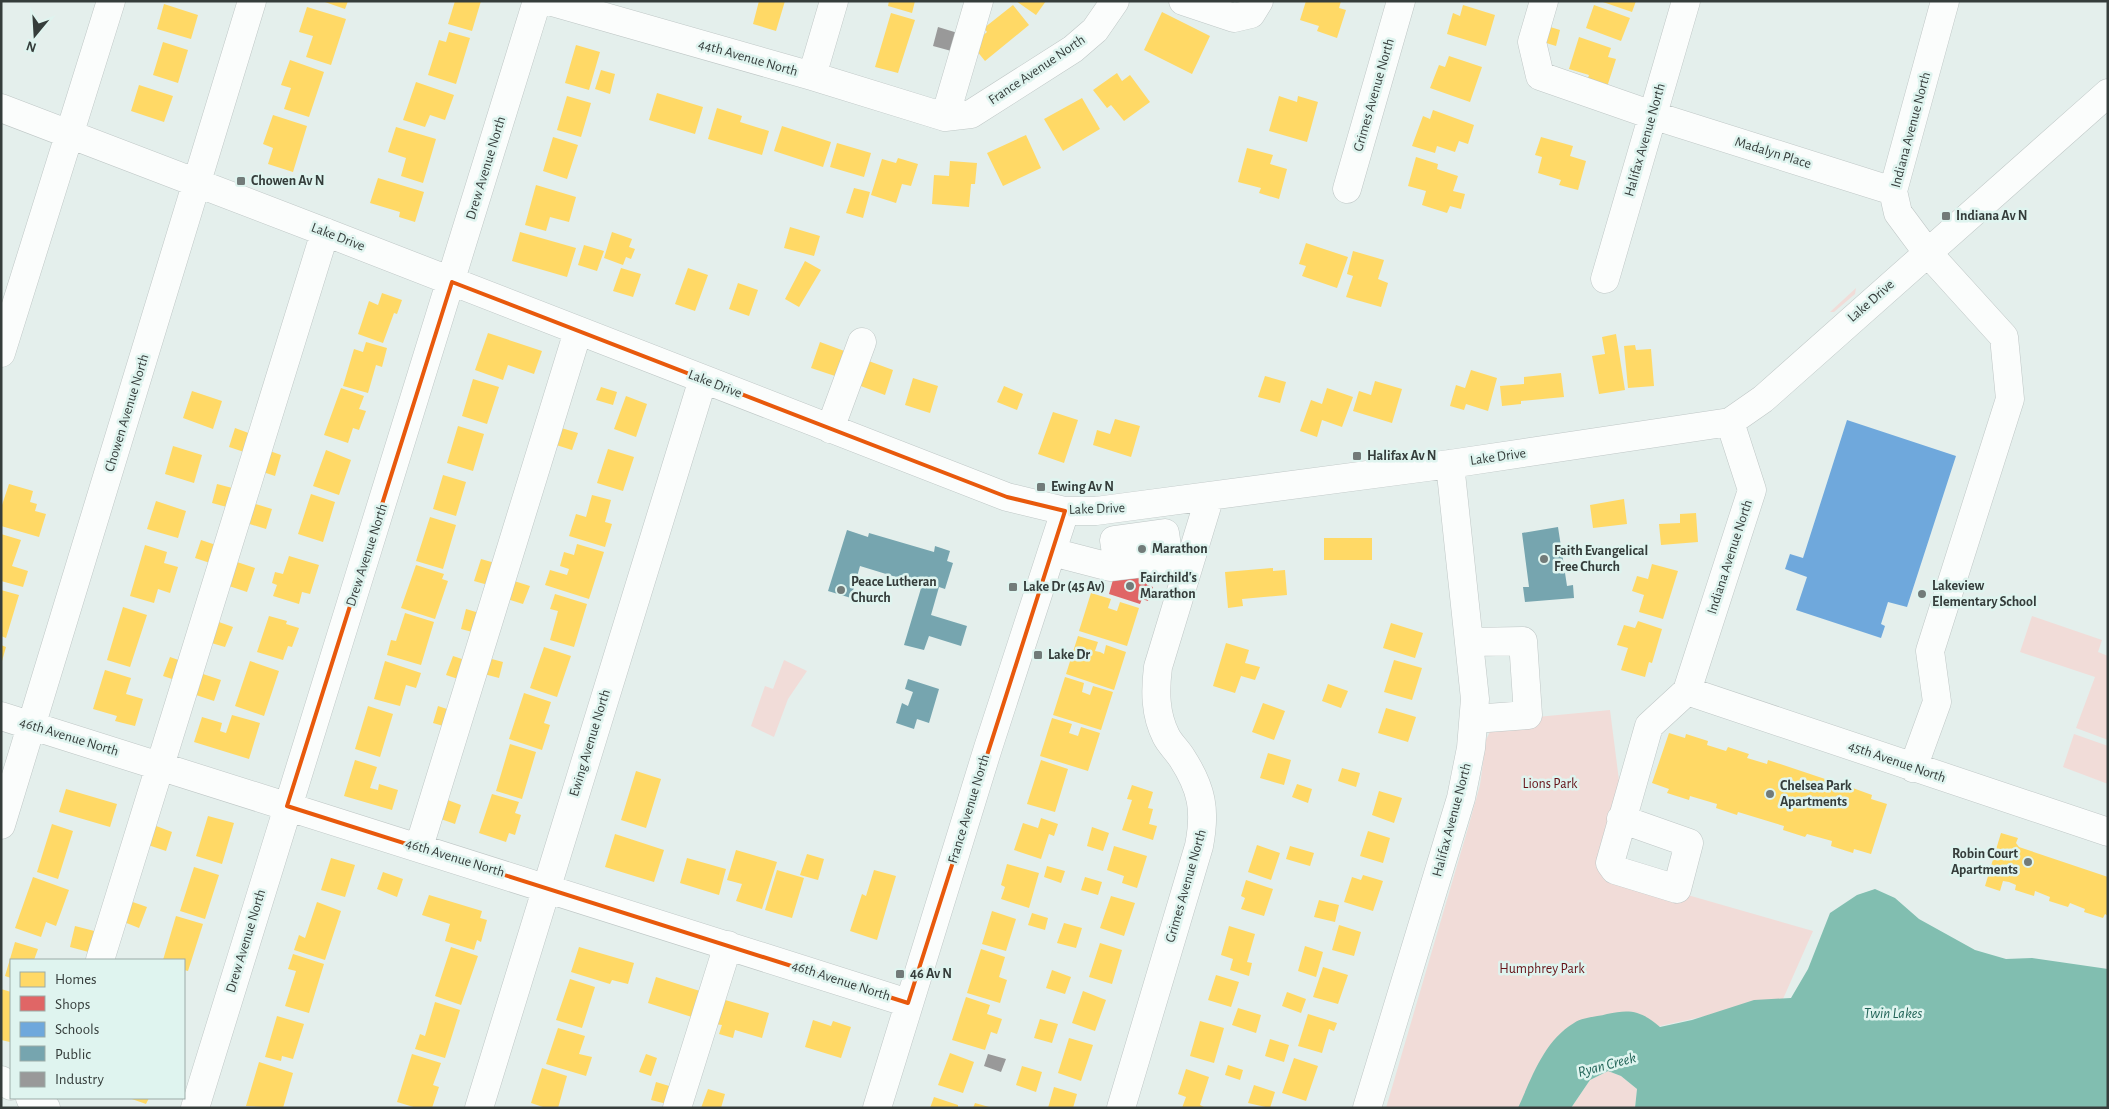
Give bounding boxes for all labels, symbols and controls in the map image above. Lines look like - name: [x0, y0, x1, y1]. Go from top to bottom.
- north arrow: [10, 10, 60, 60]
- street label: France Avenue North: [986, 33, 1088, 107]
- street label: 44th Avenue North: [697, 37, 799, 79]
- street label: Grimes Avenue North: [1351, 37, 1397, 153]
- text: N: [24, 38, 38, 55]
- street label: Indiana Avenue North: [1889, 71, 1933, 189]
- street label: Halifax Avenue North: [1622, 82, 1668, 198]
- street label: Drew Avenue North: [464, 115, 508, 221]
- street label: Madalyn Place: [1733, 135, 1813, 171]
- place label: Chowen Av N: [251, 174, 324, 188]
- marker: Chowen Av N: [235, 175, 247, 187]
- place label: Indiana Av N: [1956, 209, 2028, 223]
- marker: Indiana Av N: [1940, 210, 1952, 222]
- street label: Lake Drive: [309, 220, 367, 254]
- street label: Lake Drive: [1845, 277, 1897, 325]
- street label: Chowen Avenue North: [102, 353, 152, 473]
- street label: Lake Drive: [686, 367, 744, 401]
- street label: Lake Drive: [1469, 446, 1527, 468]
- place label: Halifax Av N: [1367, 449, 1437, 463]
- marker: Halifax Av N: [1351, 450, 1363, 462]
- place label: Ewing Av N: [1051, 480, 1114, 494]
- marker: Ewing Av N: [1035, 481, 1047, 493]
- street label: Indiana Avenue North: [1705, 498, 1755, 616]
- street label: Lake Drive: [1069, 501, 1125, 517]
- street label: Drew Avenue North: [344, 502, 390, 608]
- place label: Marathon: [1152, 542, 1208, 556]
- marker: Marathon: [1136, 543, 1148, 555]
- place label: Faith Evangelical Free Church: [1554, 544, 1648, 574]
- marker: Faith Evangelical Free Church: [1538, 553, 1550, 565]
- place label: Fairchild's Marathon: [1140, 571, 1197, 601]
- place label: Peace Lutheran Church: [851, 575, 937, 605]
- place label: Lakeview Elementary School: [1932, 579, 2037, 609]
- place label: Lake Dr (45 Av): [1023, 580, 1105, 594]
- marker: Fairchild's Marathon: [1124, 580, 1136, 592]
- marker: Lake Dr (45 Av): [1007, 581, 1019, 593]
- marker: Peace Lutheran Church: [835, 584, 847, 596]
- marker: Lakeview Elementary School: [1916, 588, 1928, 600]
- place label: Lake Dr: [1048, 648, 1090, 662]
- marker: Lake Dr: [1032, 649, 1044, 661]
- street label: Ewing Avenue North: [567, 688, 613, 798]
- street label: 46th Avenue North: [18, 715, 120, 759]
- street label: 45th Avenue North: [1846, 739, 1948, 785]
- street label: France Avenue North: [946, 753, 992, 865]
- street label: Halifax Avenue North: [1430, 762, 1474, 878]
- park label: Lions Park: [1523, 777, 1578, 791]
- place label: Chelsea Park Apartments: [1780, 779, 1852, 809]
- marker: Chelsea Park Apartments: [1764, 788, 1776, 800]
- street label: Grimes Avenue North: [1163, 828, 1209, 944]
- street label: 46th Avenue North: [404, 836, 506, 880]
- place label: Robin Court Apartments: [1951, 847, 2018, 877]
- marker: Robin Court Apartments: [2022, 856, 2034, 868]
- street label: Drew Avenue North: [224, 888, 268, 994]
- street label: 46th Avenue North: [790, 958, 892, 1004]
- legend: [10, 959, 185, 1099]
- park label: Humphrey Park: [1499, 962, 1585, 976]
- place label: 46 Av N: [910, 967, 952, 981]
- marker: 46 Av N: [894, 968, 906, 980]
- text: Homes: [55, 972, 97, 987]
- text: Shops: [55, 997, 90, 1012]
- water label: Twin Lakes: [1864, 1006, 1922, 1021]
- text: Schools: [55, 1022, 99, 1037]
- text: Public: [55, 1047, 91, 1062]
- water label: Ryan Creek: [1576, 1050, 1638, 1080]
- text: Industry: [55, 1072, 104, 1087]

